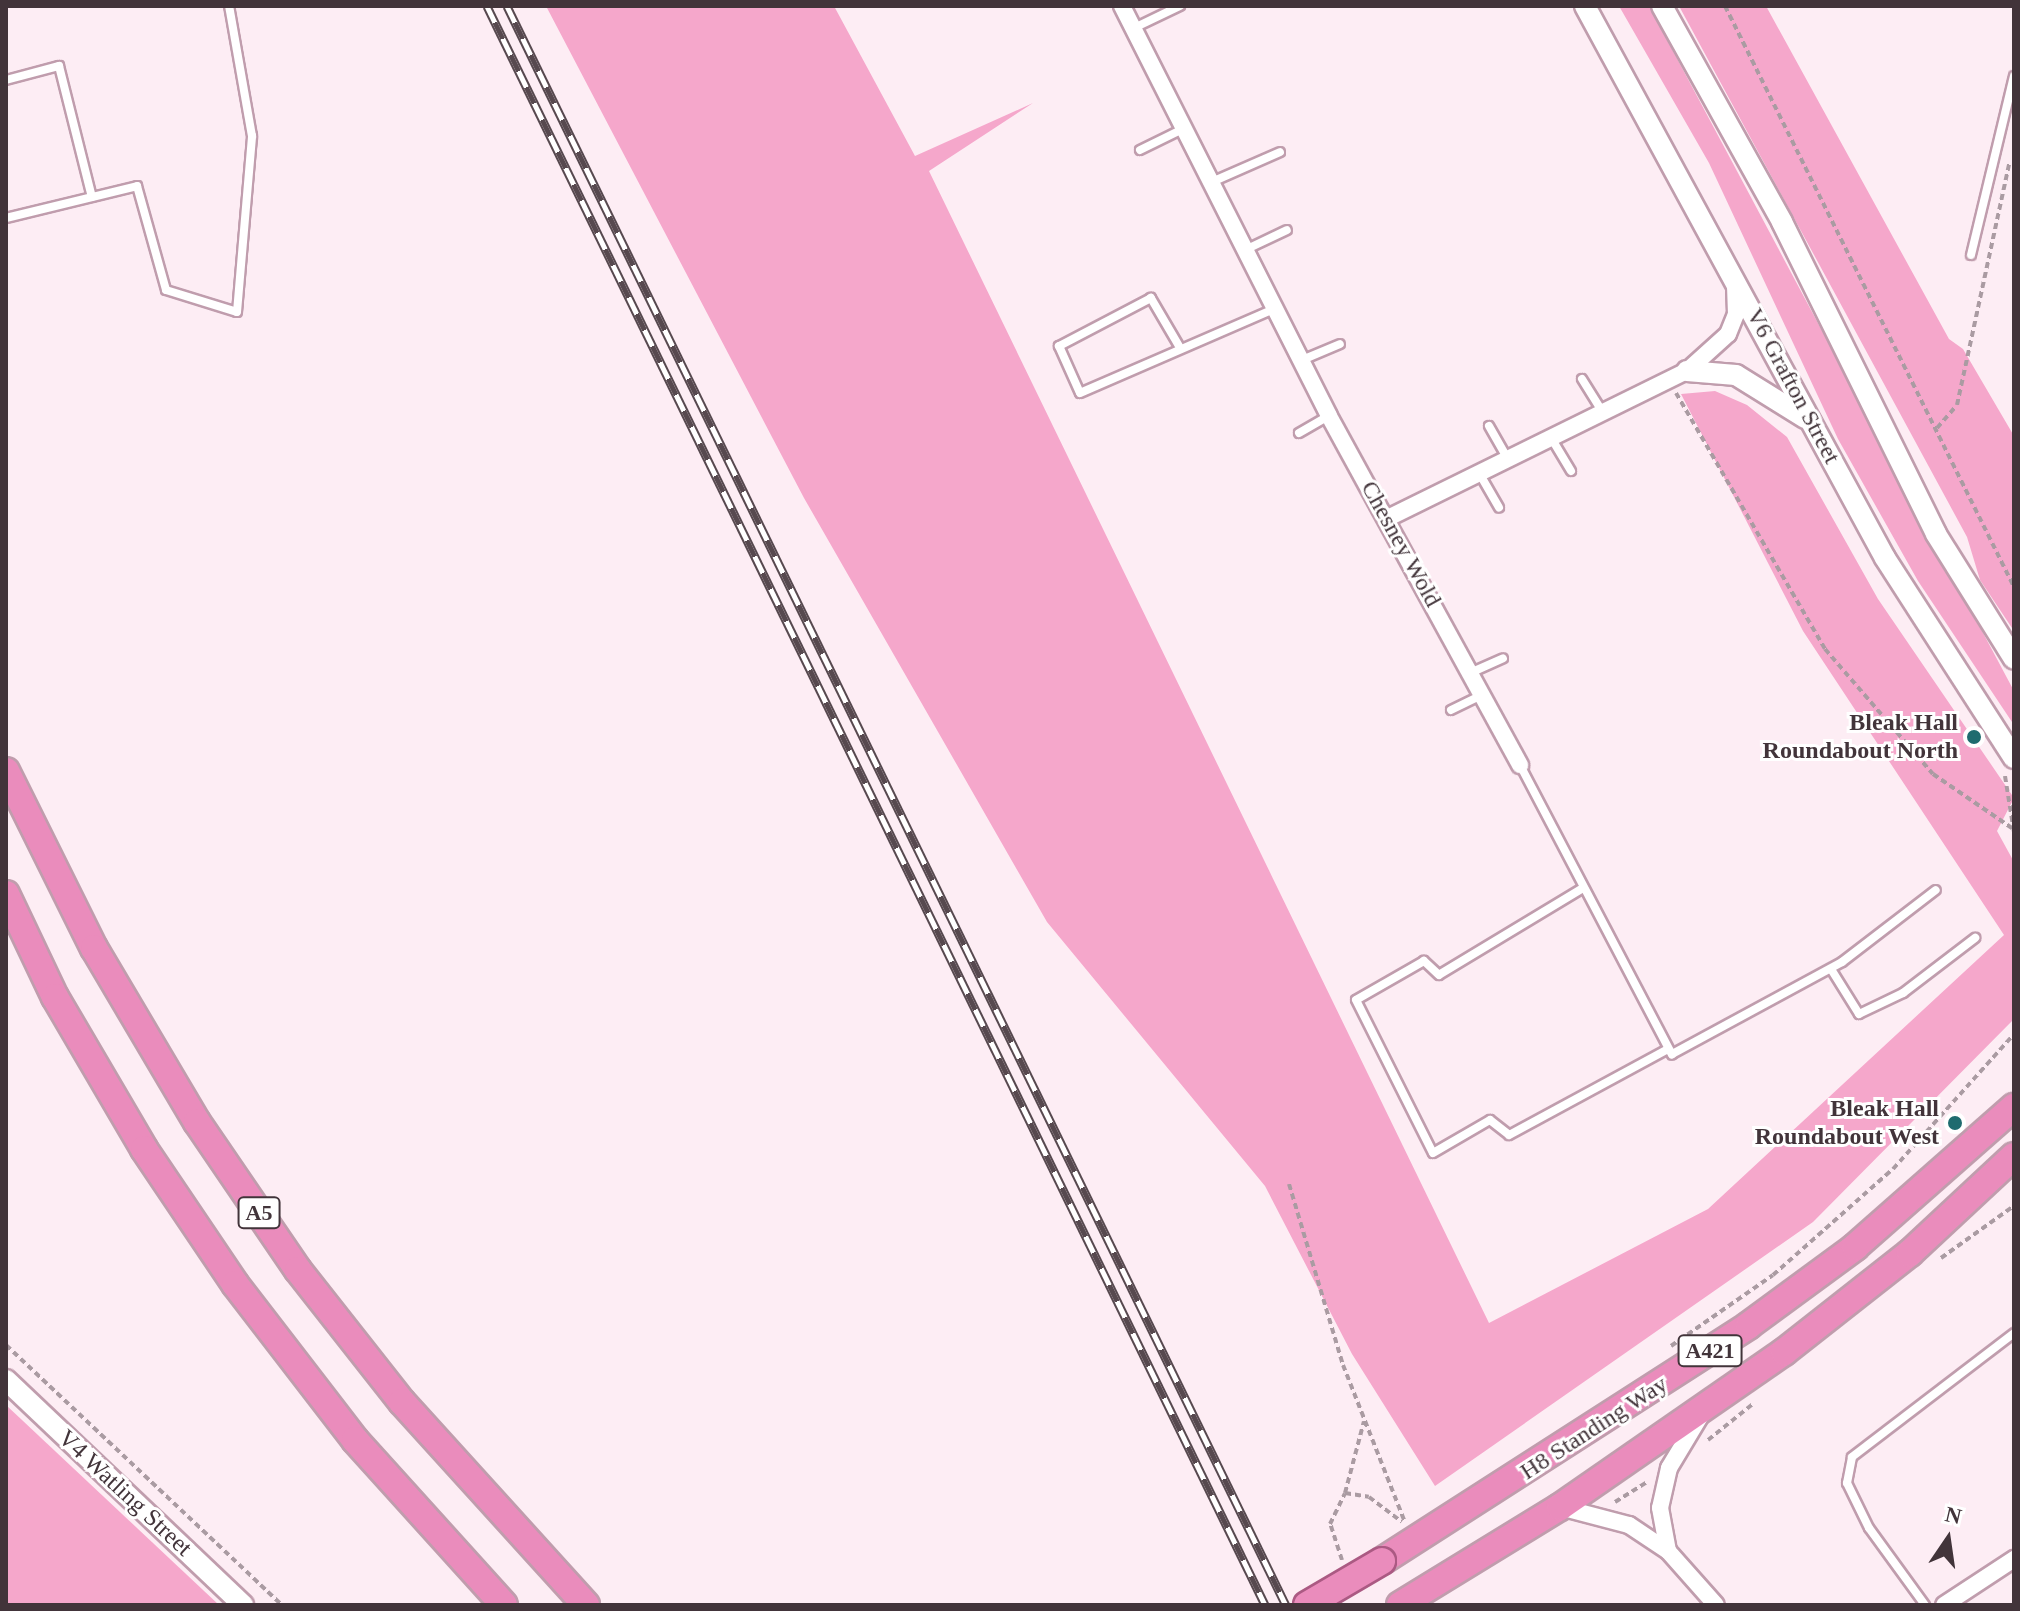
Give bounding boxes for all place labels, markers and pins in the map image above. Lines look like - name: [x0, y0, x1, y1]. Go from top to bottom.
- place label: Bleak Hall Roundabout North: [1763, 709, 1958, 765]
- marker: Bleak Hall Roundabout North: [1965, 728, 1983, 746]
- place label: Bleak Hall Roundabout West: [1754, 1095, 1939, 1151]
- marker: Bleak Hall Roundabout West: [1946, 1114, 1964, 1132]

